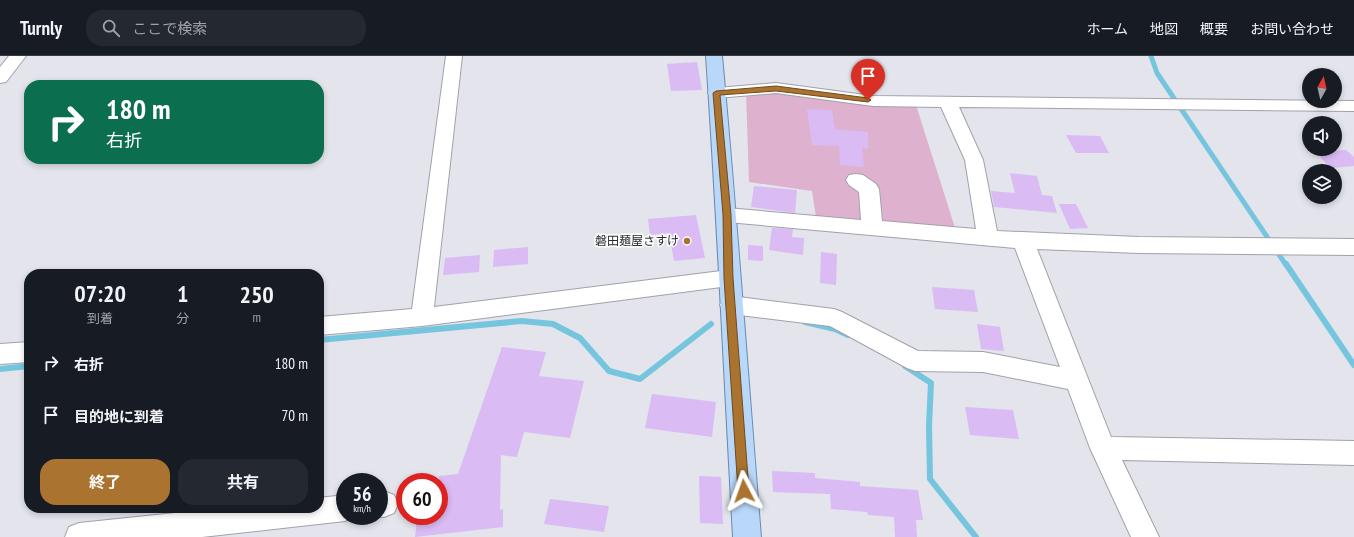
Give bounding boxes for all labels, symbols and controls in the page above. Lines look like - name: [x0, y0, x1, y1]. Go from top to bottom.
- search box: [86, 10, 366, 46]
- text: Turnly: [20, 16, 62, 40]
- icon: search: [100, 17, 122, 39]
- text: ここで検索: [132, 19, 207, 38]
- text: ホーム: [1086, 20, 1128, 38]
- text: 地図: [1150, 20, 1178, 38]
- text: 概要: [1200, 20, 1228, 38]
- text: お問い合わせ: [1250, 20, 1334, 38]
- pin: [851, 59, 885, 100]
- icon: arrive: [857, 65, 879, 87]
- north arrow: [1302, 68, 1342, 108]
- map controls: [1302, 68, 1342, 204]
- text: 180 m: [106, 90, 170, 127]
- icon: right: [40, 96, 92, 148]
- button: sound: [1302, 116, 1342, 156]
- text: 右折: [106, 129, 142, 152]
- button: layers: [1302, 164, 1342, 204]
- place label: 磐田麺屋さすけ: [595, 233, 679, 248]
- marker: 磐田麺屋さすけ: [682, 236, 692, 246]
- text: 07:20: [74, 278, 126, 309]
- text: 1: [177, 278, 188, 309]
- text: 250: [239, 279, 274, 310]
- text: m: [252, 309, 261, 326]
- text: 到着: [87, 310, 113, 327]
- text: 分: [176, 310, 189, 327]
- icon: right: [40, 352, 62, 374]
- text: 180 m: [275, 354, 308, 373]
- text: 右折: [74, 355, 104, 374]
- icon: arrive: [40, 404, 62, 426]
- text: 70 m: [282, 406, 308, 425]
- text: 目的地に到着: [74, 407, 164, 426]
- button: 終了: [40, 459, 170, 505]
- button: 共有: [178, 459, 308, 505]
- position arrow: [723, 470, 765, 512]
- speed limit sign: 60: [396, 473, 448, 525]
- text: 56: [352, 481, 372, 507]
- text: km/h: [353, 502, 371, 515]

